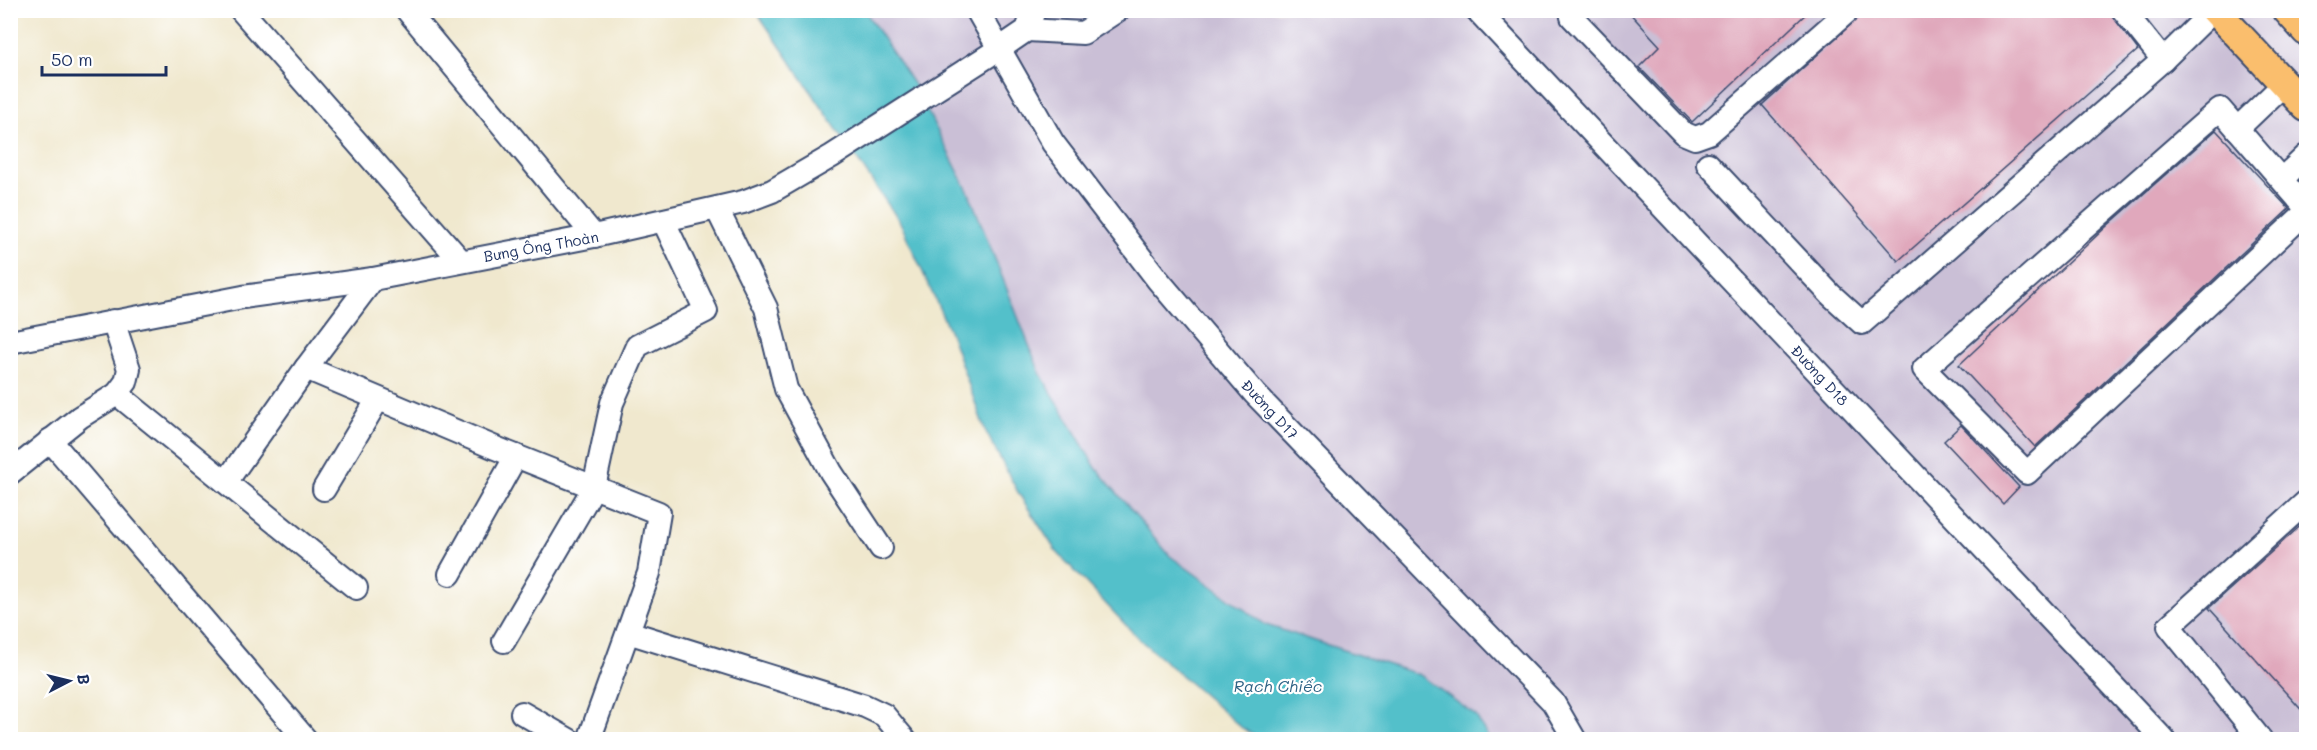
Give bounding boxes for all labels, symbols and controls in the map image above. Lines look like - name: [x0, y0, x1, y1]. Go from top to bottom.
- scale bar: [42, 39, 166, 77]
- text: 50 m: [51, 47, 93, 71]
- street label: Bưng Ông Thoàn: [482, 226, 600, 266]
- street label: Đường D18: [1787, 340, 1853, 410]
- street label: Đường D17: [1237, 375, 1303, 443]
- north arrow: [39, 651, 99, 711]
- text: B: [73, 672, 95, 686]
- water label: Rạch Chiếc: [1234, 675, 1322, 696]

